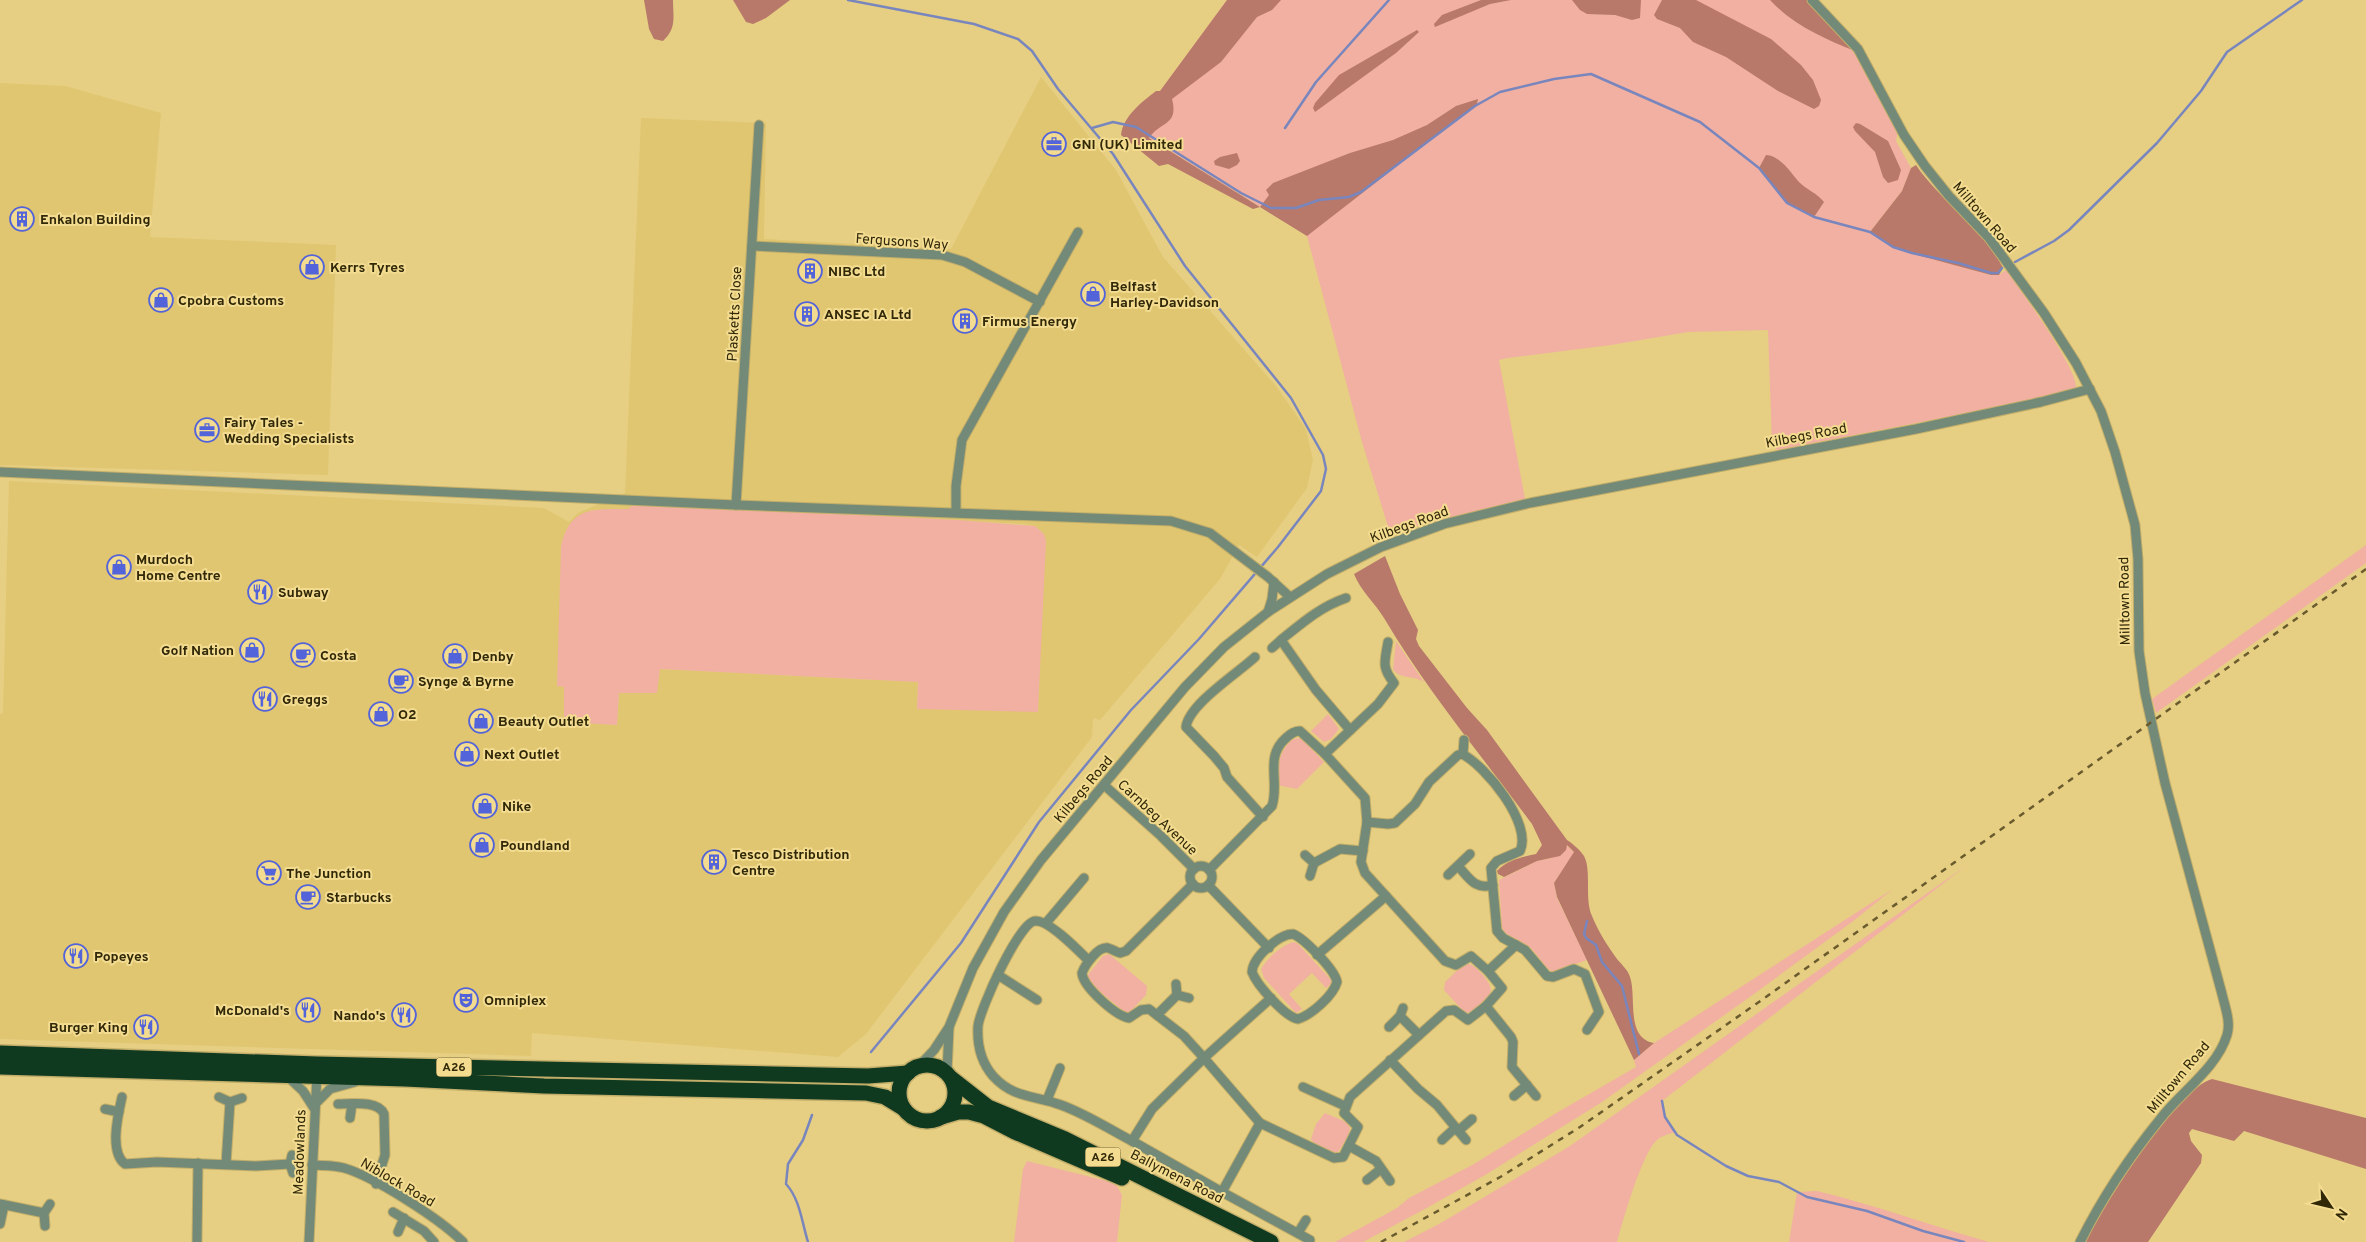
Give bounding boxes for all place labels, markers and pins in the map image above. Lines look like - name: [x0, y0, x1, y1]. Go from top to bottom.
- office icon: GNI (UK) Limited: [1041, 131, 1067, 157]
- place label: GNI (UK) Limited: [1072, 137, 1183, 154]
- building icon: Enkalon Building: [9, 206, 35, 232]
- place label: Enkalon Building: [40, 212, 151, 229]
- shop icon: Kerrs Tyres: [299, 254, 325, 280]
- building icon: NIBC Ltd: [797, 258, 823, 284]
- place label: Kerrs Tyres: [330, 260, 405, 277]
- place label: NIBC Ltd: [828, 264, 885, 281]
- place label: Belfast Harley-Davidson: [1110, 279, 1219, 312]
- shop icon: Belfast Harley-Davidson: [1080, 281, 1106, 307]
- shop icon: Cpobra Customs: [148, 287, 174, 313]
- place label: Cpobra Customs: [178, 293, 284, 310]
- building icon: ANSEC IA Ltd: [794, 301, 820, 327]
- place label: ANSEC IA Ltd: [824, 307, 912, 324]
- building icon: Firmus Energy: [952, 308, 978, 334]
- place label: Firmus Energy: [982, 314, 1077, 331]
- place label: Fairy Tales - Wedding Specialists: [224, 415, 355, 448]
- office icon: Fairy Tales - Wedding Specialists: [194, 417, 220, 443]
- place label: Murdoch Home Centre: [136, 552, 221, 585]
- shop icon: Murdoch Home Centre: [106, 554, 132, 580]
- restaurant icon: Subway: [247, 579, 273, 605]
- place label: Subway: [278, 585, 329, 602]
- shop icon: Golf Nation: [239, 637, 265, 663]
- cafe icon: Costa: [290, 642, 316, 668]
- place label: Golf Nation: [161, 643, 234, 660]
- shop icon: Denby: [442, 643, 468, 669]
- place label: Costa: [320, 648, 357, 665]
- place label: Denby: [472, 649, 514, 666]
- cafe icon: Synge & Byrne: [388, 668, 414, 694]
- place label: Synge & Byrne: [418, 674, 514, 691]
- restaurant icon: Greggs: [252, 686, 278, 712]
- place label: Greggs: [282, 692, 328, 709]
- shop icon: O2: [368, 701, 394, 727]
- place label: O2: [398, 707, 417, 724]
- shop icon: Beauty Outlet: [468, 708, 494, 734]
- place label: Beauty Outlet: [498, 714, 589, 731]
- shop icon: Next Outlet: [454, 741, 480, 767]
- place label: Next Outlet: [484, 747, 559, 764]
- shop icon: Nike: [472, 793, 498, 819]
- place label: Nike: [502, 799, 532, 816]
- shop icon: Poundland: [469, 832, 495, 858]
- place label: Poundland: [500, 838, 570, 855]
- place label: Tesco Distribution Centre: [732, 847, 850, 880]
- building icon: Tesco Distribution Centre: [701, 849, 727, 875]
- supermarket icon: The Junction: [256, 860, 282, 886]
- place label: The Junction: [286, 866, 371, 883]
- cafe icon: Starbucks: [295, 884, 321, 910]
- place label: Starbucks: [326, 890, 392, 907]
- restaurant icon: Popeyes: [63, 943, 89, 969]
- place label: Popeyes: [94, 949, 149, 966]
- theatre icon: Omniplex: [453, 987, 479, 1013]
- place label: Omniplex: [484, 993, 546, 1010]
- restaurant icon: McDonald's: [295, 997, 321, 1023]
- restaurant icon: Nando's: [391, 1002, 417, 1028]
- place label: McDonald's: [215, 1003, 290, 1020]
- place label: Nando's: [333, 1008, 386, 1025]
- restaurant icon: Burger King: [133, 1014, 159, 1040]
- place label: Burger King: [49, 1020, 128, 1037]

